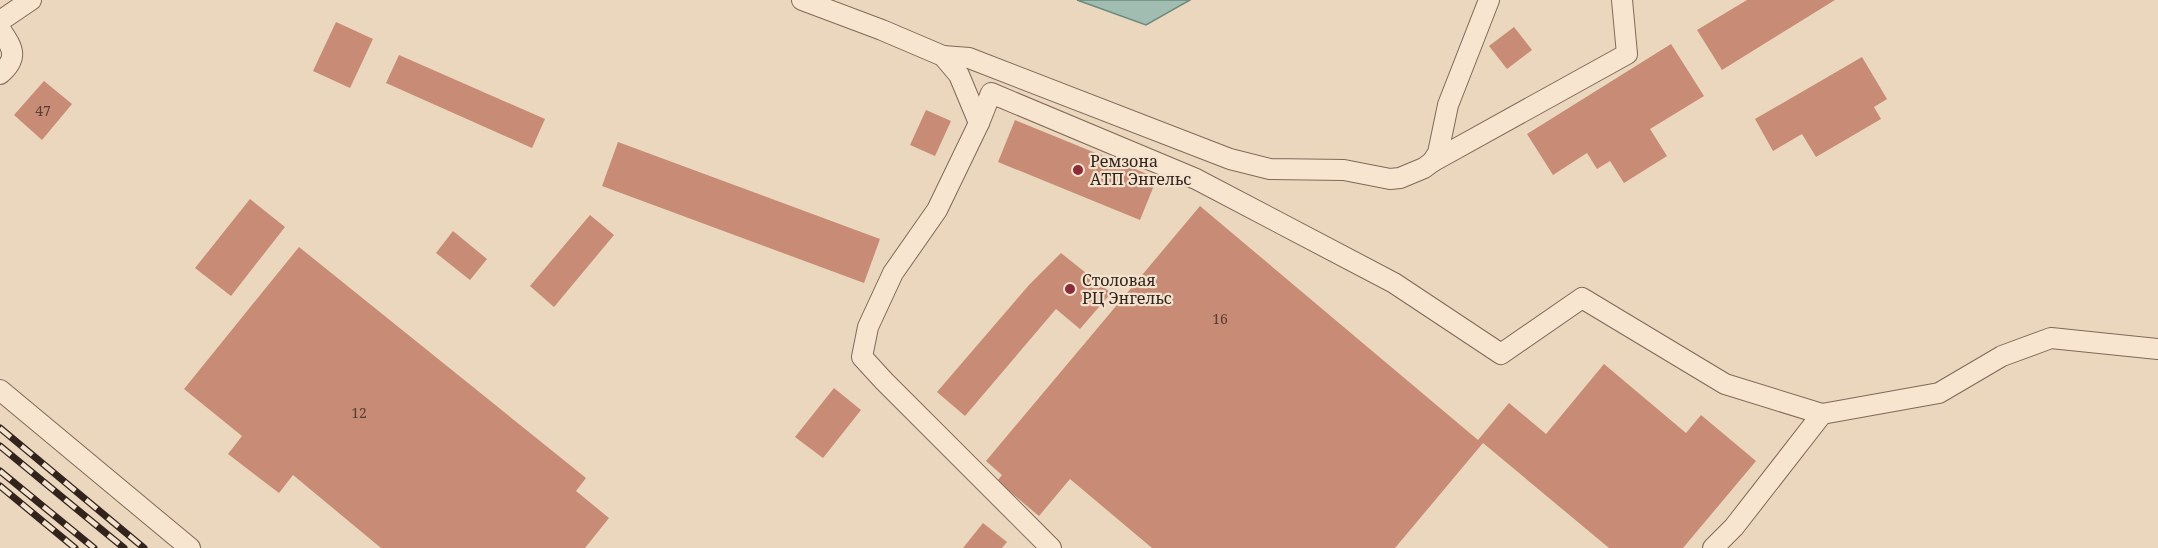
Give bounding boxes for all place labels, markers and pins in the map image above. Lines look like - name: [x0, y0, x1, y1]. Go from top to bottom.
- place label: Ремзона АТП Энгельс: [1090, 150, 1191, 190]
- marker: Ремзона АТП Энгельс: [1071, 163, 1085, 177]
- place label: Столовая РЦ Энгельс: [1082, 269, 1172, 309]
- marker: Столовая РЦ Энгельс: [1063, 282, 1077, 296]

